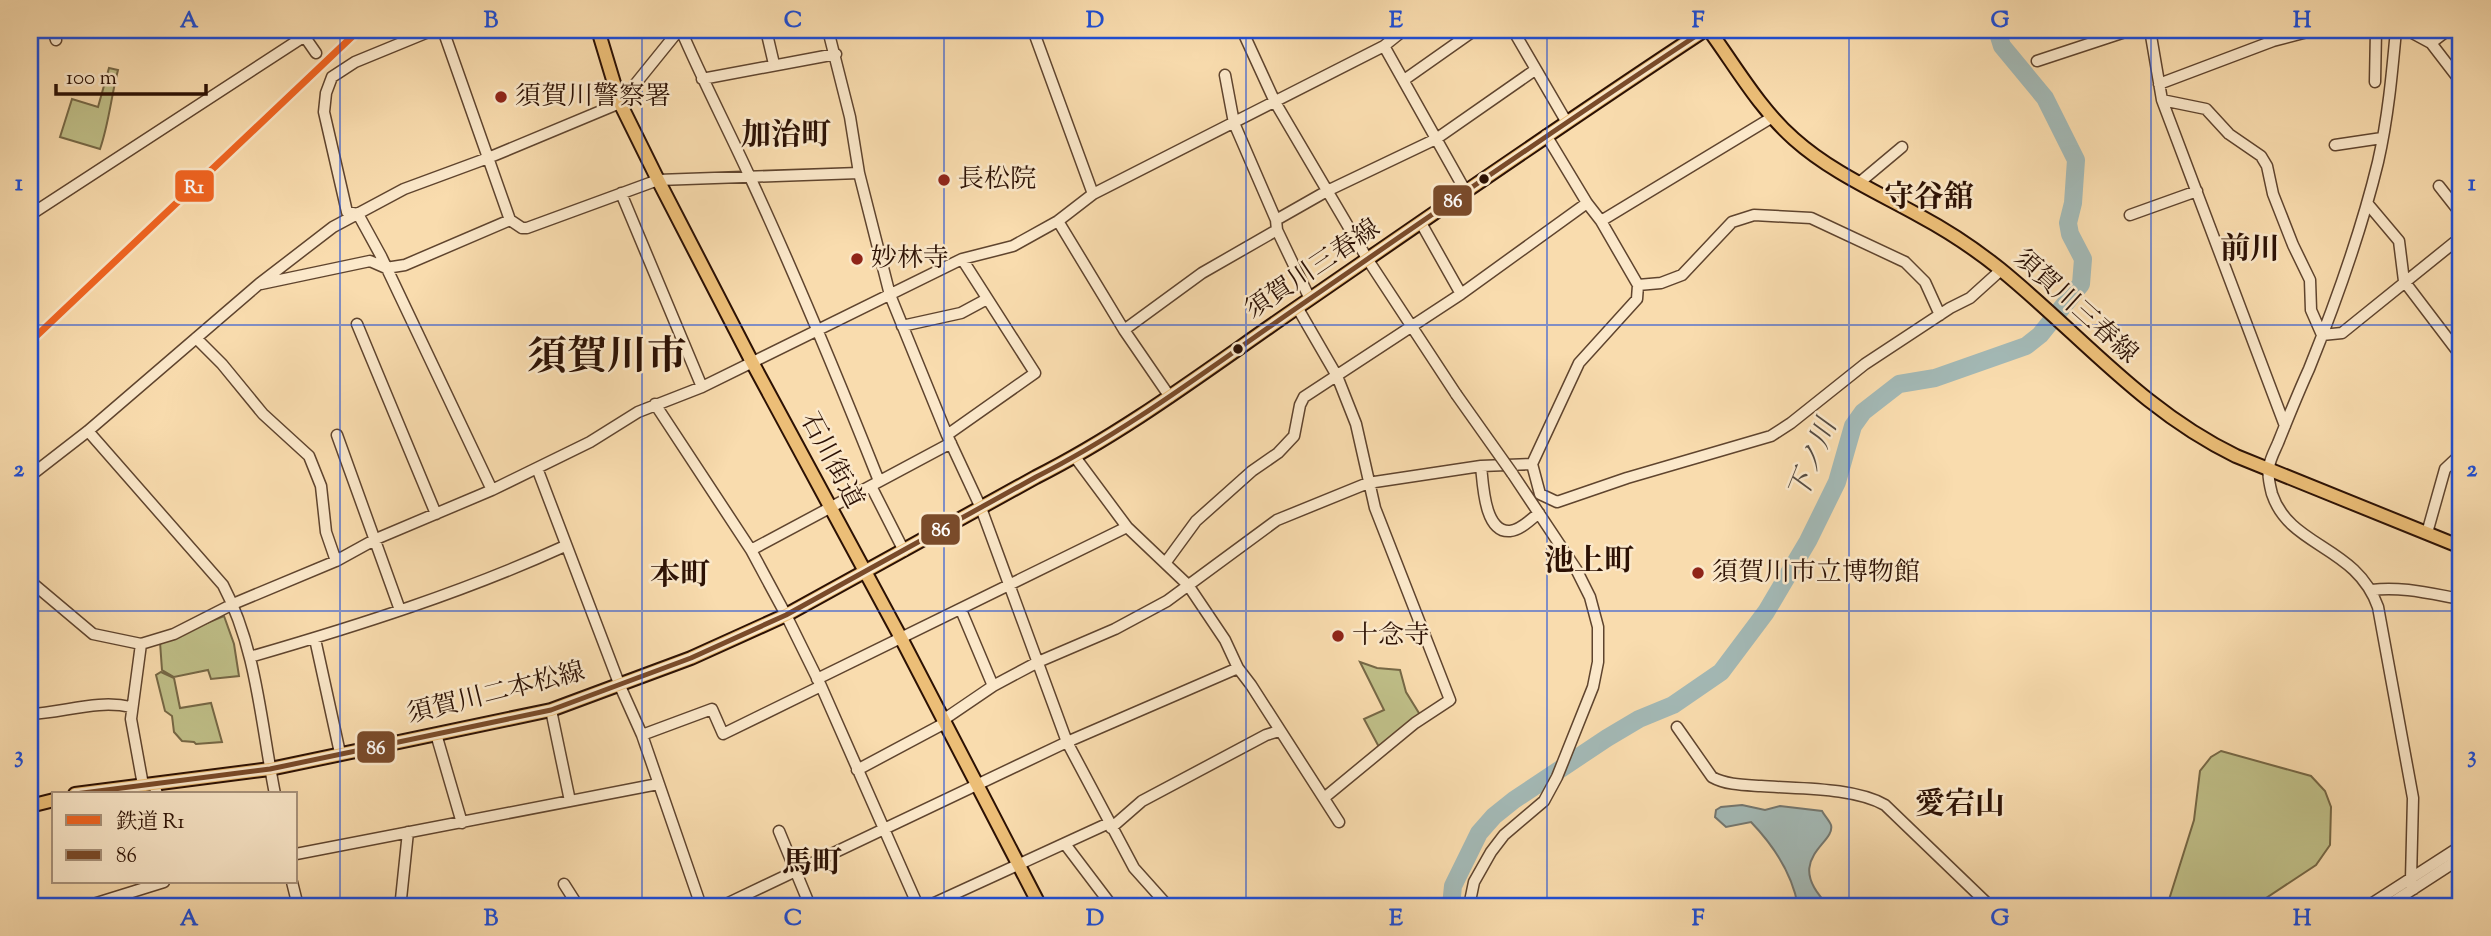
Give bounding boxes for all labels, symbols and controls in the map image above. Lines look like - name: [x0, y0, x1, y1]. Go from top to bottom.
- text: A: [180, 5, 199, 38]
- text: B: [484, 5, 499, 38]
- text: C: [784, 5, 802, 38]
- text: D: [1086, 5, 1104, 38]
- text: E: [1389, 5, 1403, 38]
- text: F: [1692, 5, 1705, 38]
- text: G: [1991, 5, 2010, 38]
- text: H: [2293, 5, 2312, 38]
- scale bar: [56, 52, 206, 96]
- text: 100 m: [66, 64, 117, 94]
- place label: 須賀川警察署: [515, 79, 671, 116]
- marker: 須賀川警察署: [493, 89, 509, 105]
- district label: 加治町: [741, 115, 831, 158]
- place label: 長松院: [958, 162, 1036, 199]
- text: 1: [15, 168, 23, 201]
- text: 1: [2468, 168, 2476, 201]
- line badge: R1: [174, 169, 215, 203]
- marker: 長松院: [936, 172, 952, 188]
- unlabelled marker: [1477, 172, 1491, 186]
- text: R1: [184, 175, 205, 202]
- district label: 守谷舘: [1884, 177, 1974, 220]
- line badge: 86: [1432, 184, 1473, 217]
- text: 86: [1444, 189, 1462, 216]
- street label: 須賀川三春線: [1238, 211, 1388, 329]
- district label: 前川: [2220, 229, 2280, 272]
- place label: 妙林寺: [871, 241, 949, 278]
- street label: 須賀川三春線: [2005, 241, 2145, 373]
- marker: 妙林寺: [849, 251, 865, 267]
- district label: 須賀川市: [527, 331, 687, 388]
- unlabelled marker: [1231, 342, 1245, 356]
- street label: 石川街道: [790, 406, 872, 516]
- water label: 下ノ川: [1780, 411, 1849, 506]
- text: 2: [14, 454, 25, 487]
- text: 2: [2467, 454, 2478, 487]
- line badge: 86: [920, 513, 961, 546]
- text: 86: [932, 518, 950, 545]
- district label: 池上町: [1544, 541, 1634, 584]
- district label: 本町: [650, 555, 710, 598]
- place label: 須賀川市立博物館: [1712, 555, 1920, 592]
- marker: 須賀川市立博物館: [1690, 565, 1706, 581]
- place label: 十念寺: [1352, 618, 1430, 655]
- marker: 十念寺: [1330, 628, 1346, 644]
- street label: 須賀川二本松線: [403, 654, 589, 734]
- line badge: 86: [356, 730, 396, 764]
- text: 86: [367, 736, 385, 763]
- text: 3: [14, 740, 24, 773]
- text: 3: [2467, 740, 2477, 773]
- district label: 愛宕山: [1915, 784, 2005, 827]
- legend: [52, 792, 298, 884]
- text: 鉄道 R1: [116, 808, 185, 838]
- text: 86: [116, 842, 137, 872]
- district label: 馬町: [782, 843, 842, 886]
- text: A: [180, 903, 199, 936]
- text: B: [484, 903, 499, 936]
- text: C: [784, 903, 802, 936]
- text: D: [1086, 903, 1104, 936]
- text: E: [1389, 903, 1403, 936]
- text: F: [1692, 903, 1705, 936]
- text: G: [1991, 903, 2010, 936]
- text: H: [2293, 903, 2312, 936]

